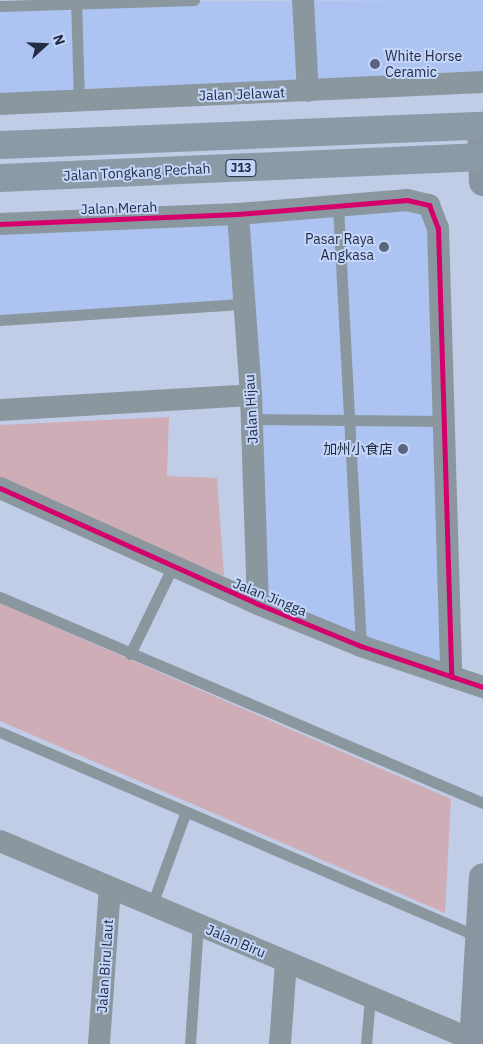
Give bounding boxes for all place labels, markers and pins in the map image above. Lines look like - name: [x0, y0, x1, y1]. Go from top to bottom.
- place label: White Horse Ceramic: [385, 48, 462, 80]
- marker: White Horse Ceramic: [369, 58, 381, 70]
- place label: Pasar Raya Angkasa: [305, 231, 374, 264]
- marker: Pasar Raya Angkasa: [378, 241, 390, 253]
- place label: 加州小食店: [323, 441, 393, 457]
- marker: 加州小食店: [397, 443, 409, 455]

